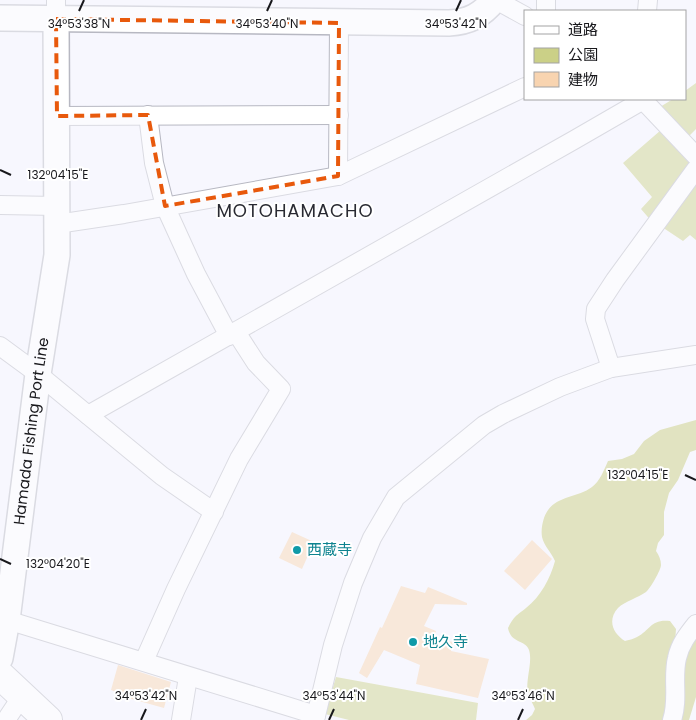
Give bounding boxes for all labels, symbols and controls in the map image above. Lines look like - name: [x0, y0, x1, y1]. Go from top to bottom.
- legend: [524, 10, 686, 100]
- text: 34°53'38"N: [48, 15, 110, 32]
- text: 34°53'40"N: [235, 15, 299, 32]
- text: 34°53'42"N: [425, 15, 487, 32]
- text: 道路: [568, 19, 598, 40]
- text: 公園: [568, 44, 598, 65]
- text: 建物: [568, 69, 598, 90]
- text: 132°04'15"E: [28, 166, 88, 183]
- district label: MOTOHAMACHO: [216, 198, 374, 223]
- street label: Hamada Fishing Port Line: [8, 336, 54, 526]
- text: 132°04'15"E: [608, 466, 668, 483]
- place label: 西蔵寺: [307, 539, 352, 560]
- marker: 西蔵寺: [291, 544, 303, 556]
- text: 132°04'20"E: [26, 555, 90, 572]
- place label: 地久寺: [423, 631, 468, 652]
- marker: 地久寺: [407, 636, 419, 648]
- text: 34°53'42"N: [115, 687, 177, 704]
- text: 34°53'44"N: [302, 687, 366, 704]
- text: 34°53'46"N: [491, 687, 555, 704]

